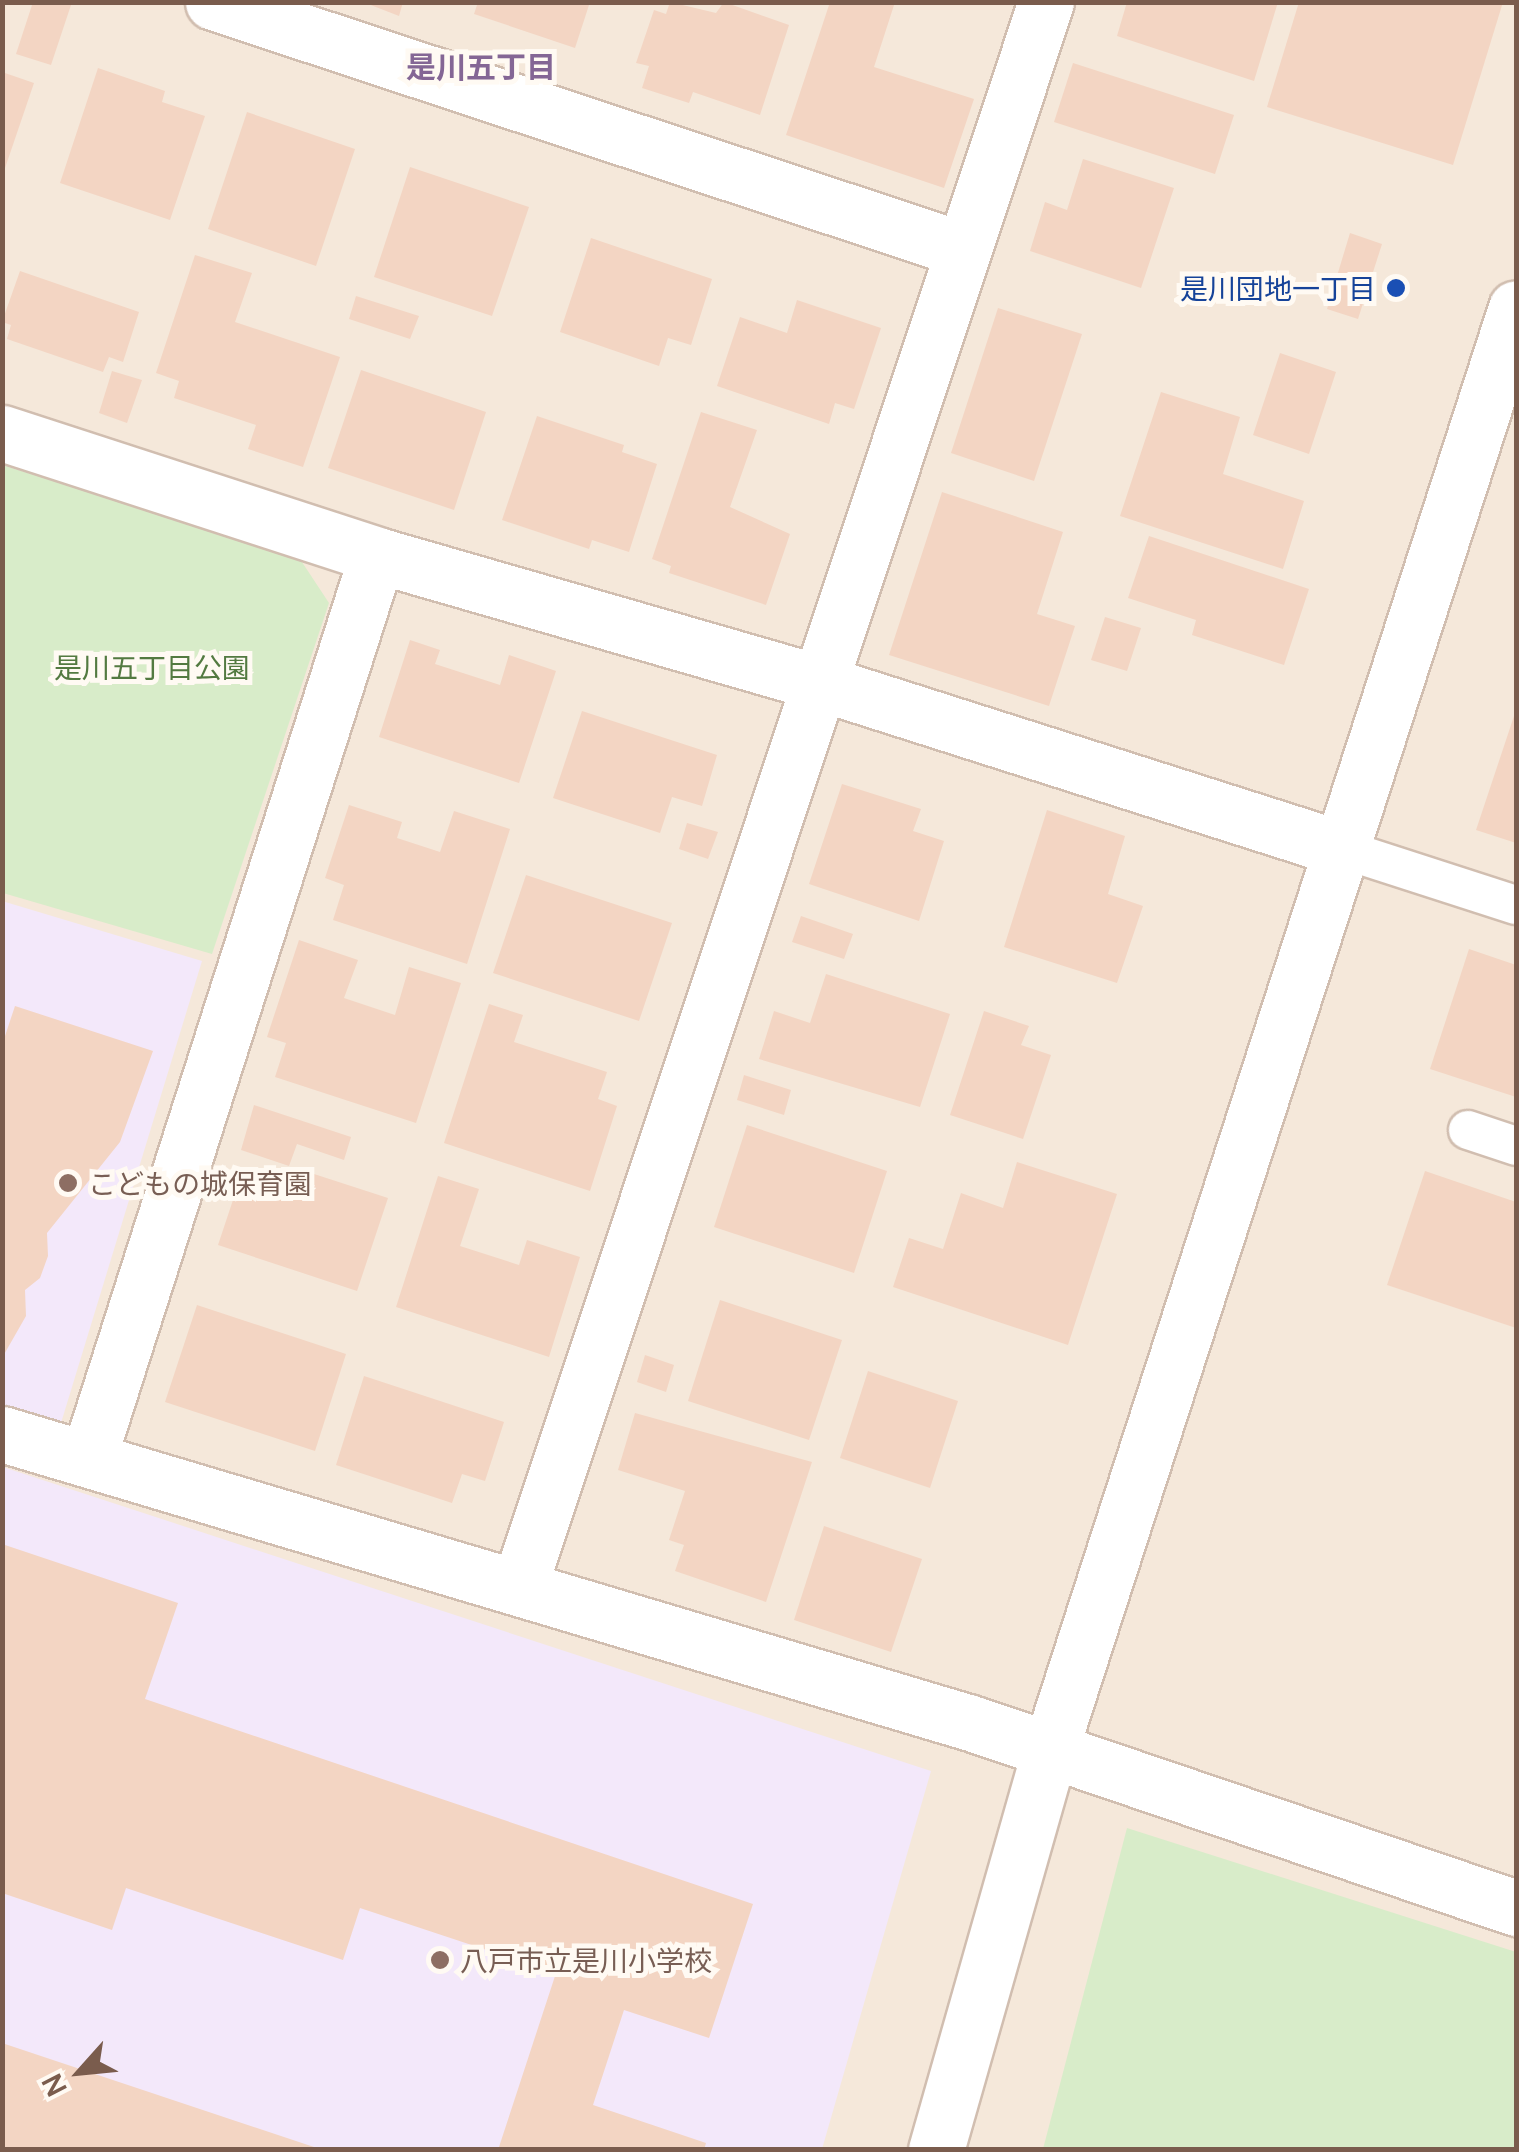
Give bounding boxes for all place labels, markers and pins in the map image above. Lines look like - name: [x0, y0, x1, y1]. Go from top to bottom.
- place label: 是川団地一丁目: [1180, 271, 1376, 305]
- marker: 是川団地一丁目: [1385, 277, 1407, 299]
- place label: こどもの城保育園: [88, 1166, 312, 1200]
- marker: こどもの城保育園: [57, 1172, 79, 1194]
- place label: 八戸市立是川小学校: [460, 1943, 712, 1977]
- marker: 八戸市立是川小学校: [429, 1949, 451, 1971]

